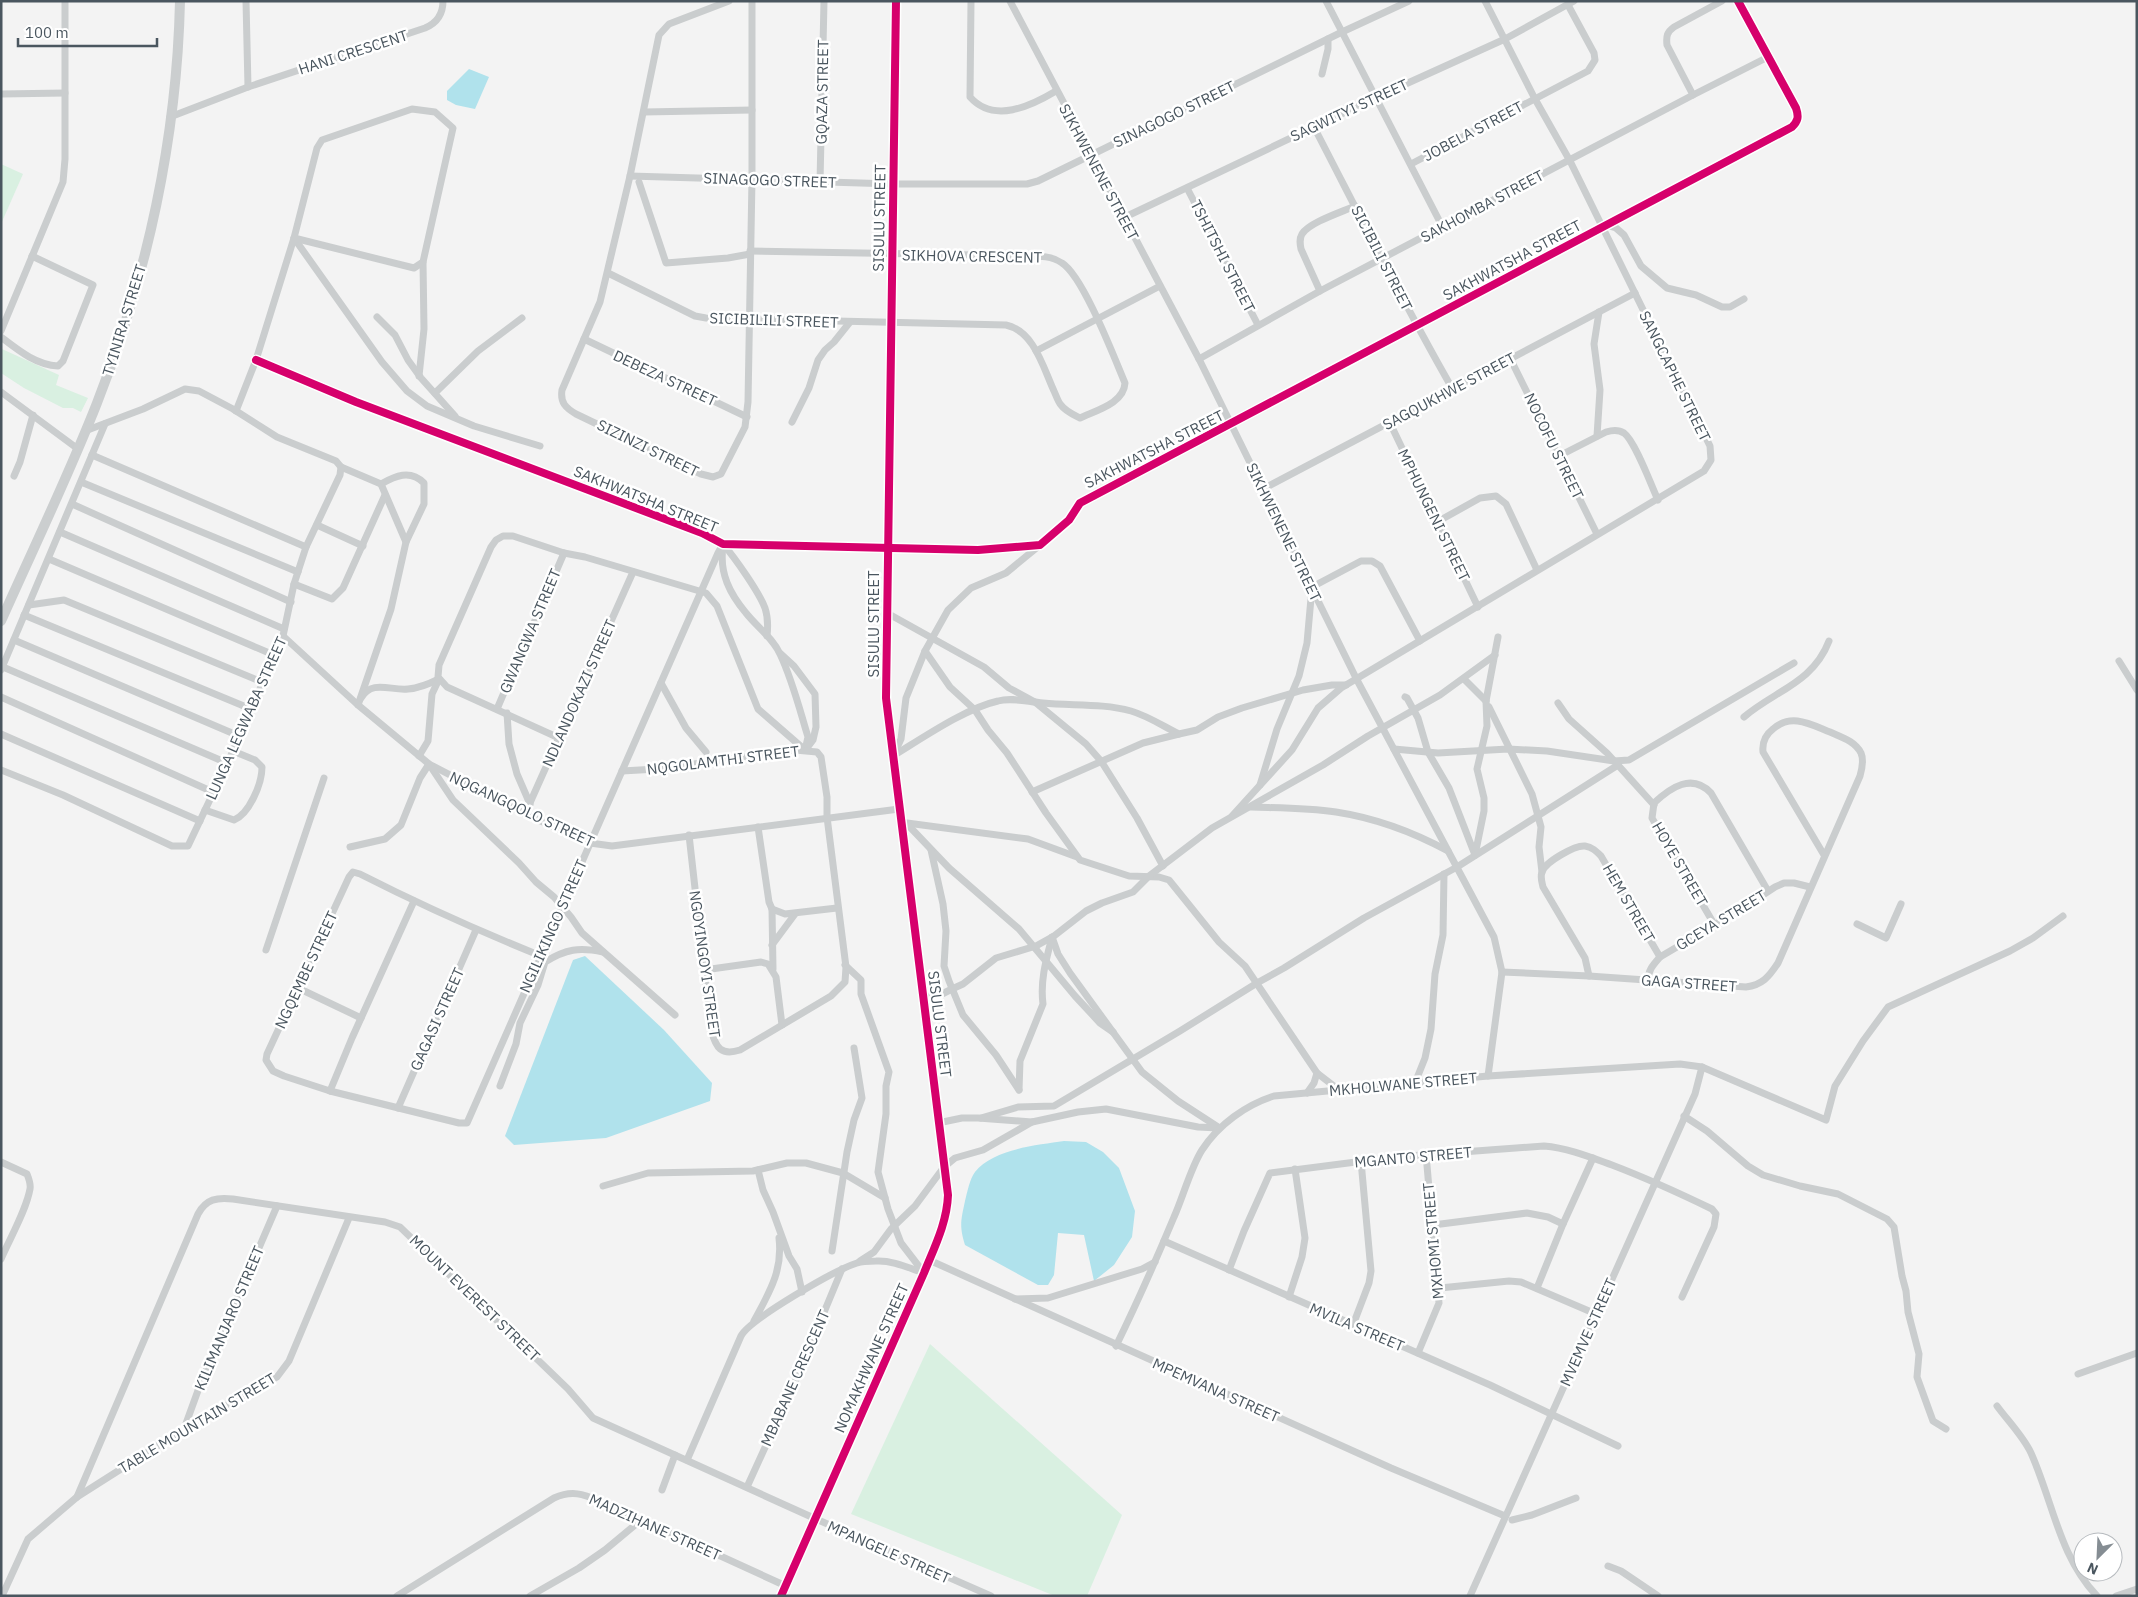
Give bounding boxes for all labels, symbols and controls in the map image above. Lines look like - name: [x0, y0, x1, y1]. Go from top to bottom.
- scale bar: [18, 15, 156, 47]
- text: 100 m: [25, 23, 69, 42]
- street label: HANI CRESCENT: [296, 25, 411, 79]
- street label: GQAZA STREET: [812, 39, 832, 145]
- street label: SAGWITYI STREET: [1287, 74, 1411, 146]
- street label: SINAGOGO STREET: [1110, 76, 1238, 152]
- street label: JOBELA STREET: [1420, 96, 1527, 165]
- street label: SIKHWENENE STREET: [1055, 100, 1143, 244]
- street label: SISULU STREET: [869, 164, 889, 272]
- street label: SAKHOMBA STREET: [1417, 165, 1547, 247]
- street label: SINAGOGO STREET: [703, 168, 837, 192]
- street label: TSHITSHI STREET: [1186, 197, 1260, 316]
- street label: SICIBILI STREET: [1347, 202, 1417, 314]
- street label: SAKHWATSHA STREET: [1440, 215, 1585, 305]
- street label: SIKHOVA CRESCENT: [902, 245, 1043, 267]
- street label: TYINIRA STREET: [98, 262, 150, 378]
- street label: SICIBILILI STREET: [709, 308, 839, 332]
- street label: SANGCAPHE STREET: [1635, 308, 1715, 445]
- street label: DEBEZA STREET: [610, 346, 720, 410]
- street label: SAGQUKHWE STREET: [1379, 348, 1519, 434]
- street label: NOCOFU STREET: [1520, 390, 1588, 503]
- street label: SAKHWATSHA STREET: [1081, 405, 1227, 492]
- street label: SIZINZI STREET: [594, 415, 702, 481]
- street label: MPHUNGENI STREET: [1394, 446, 1474, 585]
- street label: SIKHWENENE STREET: [1242, 460, 1326, 605]
- street label: SAKHWATSHA STREET: [571, 461, 721, 537]
- street label: GWANGWA STREET: [495, 565, 565, 696]
- street label: SISULU STREET: [864, 570, 883, 678]
- street label: NDLANDOKAZI STREET: [538, 616, 620, 770]
- street label: LUNGA LEGWABA STREET: [201, 633, 291, 803]
- street label: NQGOLAMTHI STREET: [646, 741, 801, 779]
- street label: NQGANGQOLO STREET: [447, 767, 598, 851]
- street label: HOYE STREET: [1648, 818, 1712, 910]
- street label: NGILIKINGO STREET: [515, 856, 591, 996]
- street label: HEM STREET: [1599, 860, 1659, 946]
- street label: GCEYA STREET: [1672, 885, 1770, 954]
- street label: NGOYINGOYI STREET: [685, 889, 725, 1039]
- street label: NGQEMBE STREET: [270, 908, 342, 1032]
- street label: GAGASI STREET: [406, 964, 468, 1074]
- street label: SISULU STREET: [924, 970, 956, 1079]
- street label: GAGA STREET: [1640, 970, 1738, 996]
- street label: MKHOLWANE STREET: [1328, 1068, 1478, 1100]
- street label: MGANTO STREET: [1353, 1142, 1473, 1172]
- street label: MXHOMI STREET: [1418, 1181, 1448, 1300]
- street label: MOUNT EVEREST STREET: [406, 1231, 544, 1366]
- street label: KILIMANJARO STREET: [190, 1243, 268, 1393]
- street label: MVEMVE STREET: [1556, 1275, 1621, 1389]
- street label: NOMAKHWANE STREET: [829, 1280, 913, 1436]
- street label: MVILA STREET: [1307, 1299, 1408, 1356]
- street label: MBABANE CRESCENT: [756, 1307, 834, 1449]
- street label: MPEMVANA STREET: [1150, 1353, 1283, 1427]
- street label: TABLE MOUNTAIN STREET: [115, 1368, 280, 1478]
- street label: MADZIHANE STREET: [586, 1489, 724, 1565]
- street label: MPANGELE STREET: [825, 1516, 954, 1588]
- north arrow: [2073, 1532, 2123, 1582]
- text: N: [2084, 1559, 2101, 1579]

